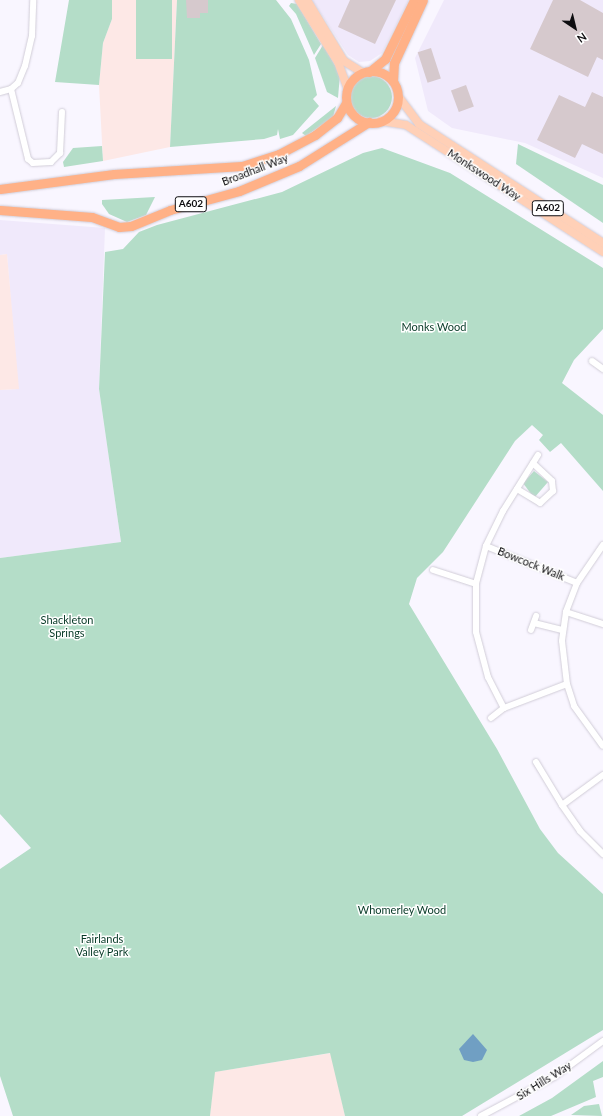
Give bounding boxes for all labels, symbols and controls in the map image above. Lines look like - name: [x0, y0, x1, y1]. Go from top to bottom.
- north arrow: [555, 8, 595, 48]
- text: N: [575, 30, 589, 46]
- street label: Monkswood Way: [445, 146, 523, 204]
- street label: Broadhall Way: [220, 151, 290, 189]
- road number: A602: [174, 196, 208, 212]
- road number: A602: [531, 200, 565, 216]
- park label: Monks Wood: [402, 320, 466, 334]
- street label: Bowcock Walk: [496, 545, 566, 583]
- park label: Shackleton Springs: [41, 614, 93, 640]
- park label: Whomerley Wood: [358, 903, 446, 917]
- park label: Fairlands Valley Park: [76, 933, 128, 959]
- street label: Six Hills Way: [514, 1059, 574, 1103]

